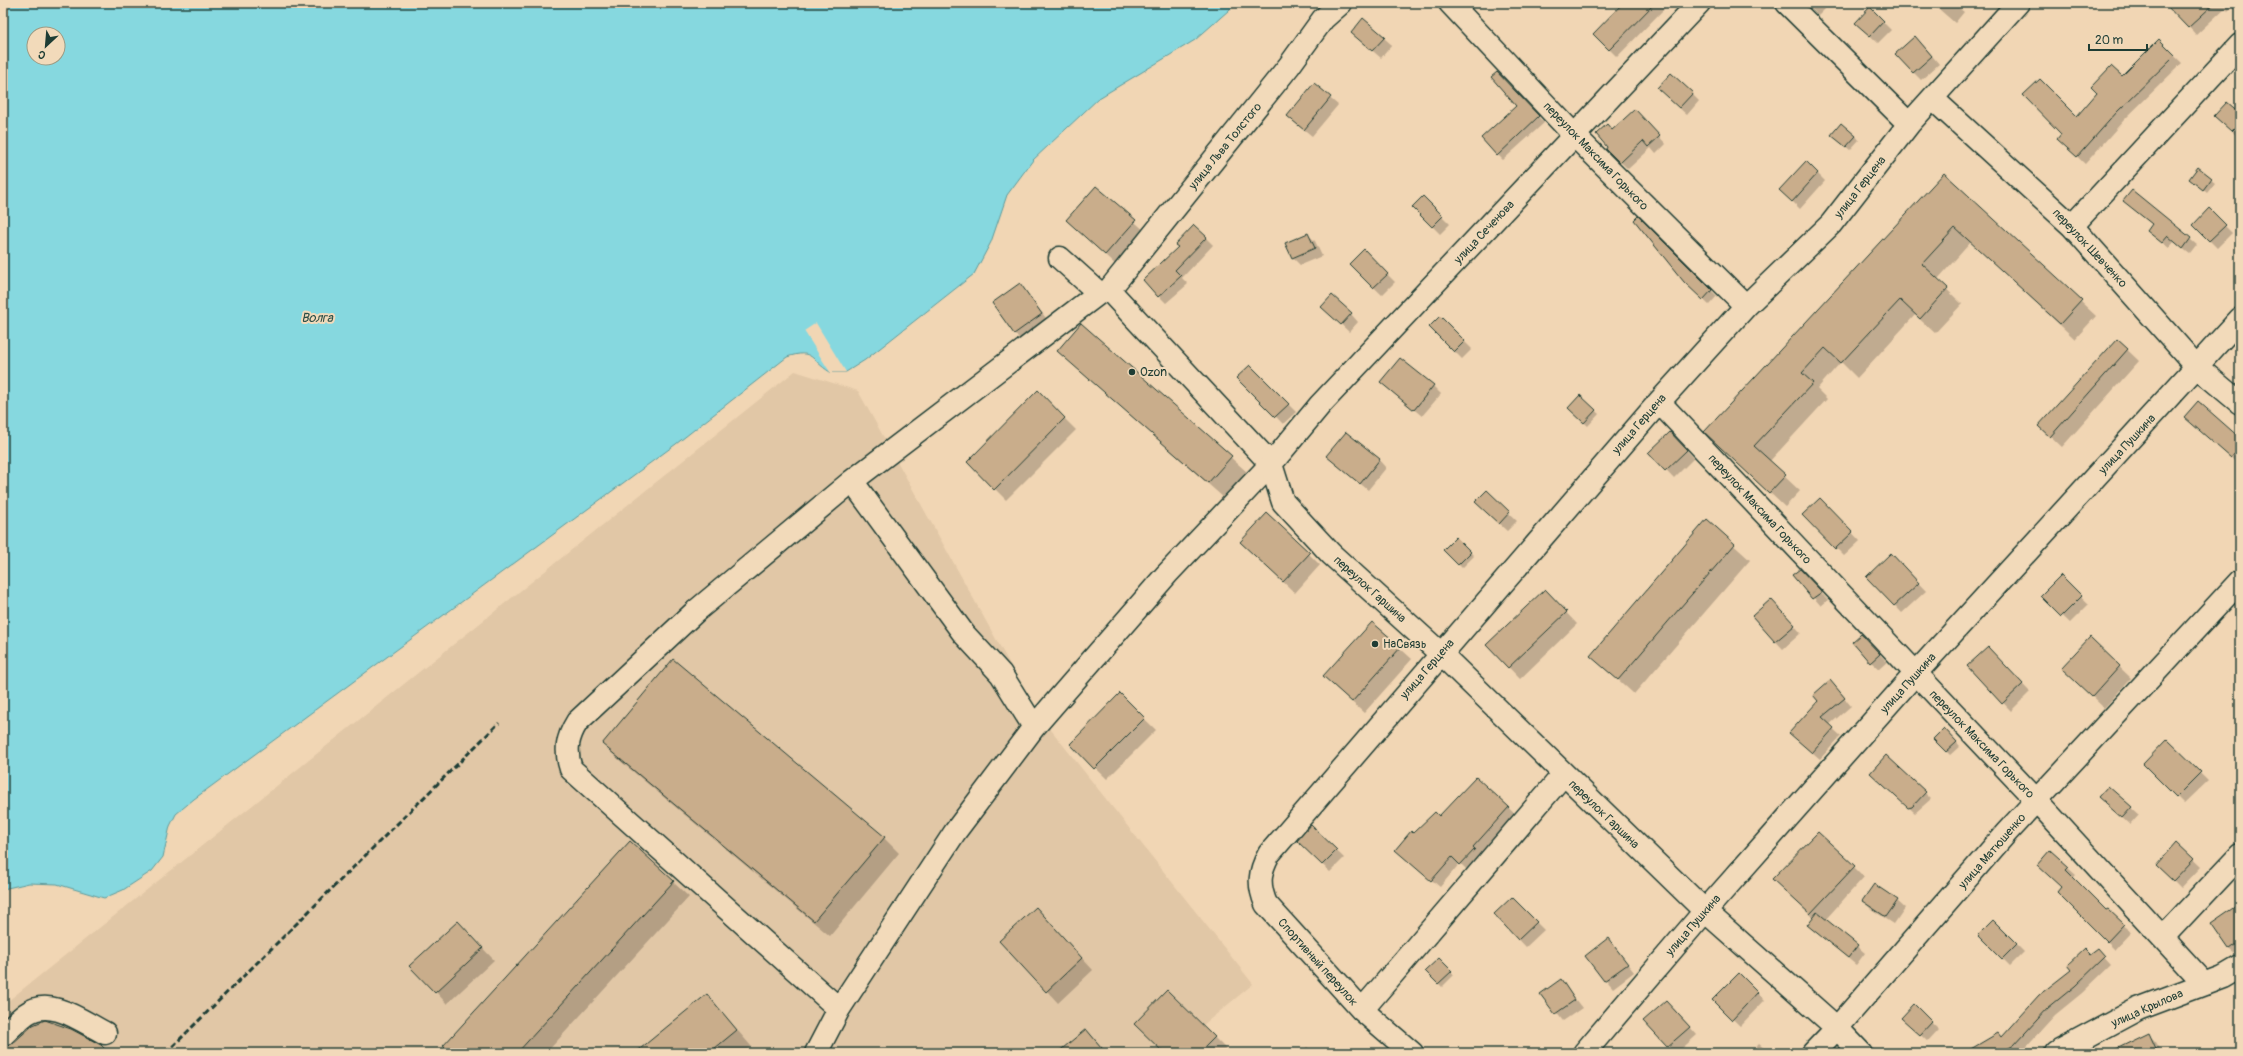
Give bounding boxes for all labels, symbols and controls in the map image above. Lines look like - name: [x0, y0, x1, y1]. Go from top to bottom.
- north arrow: [26, 26, 66, 66]
- scale bar: [2089, 26, 2147, 52]
- text: 20 m: [2095, 33, 2124, 48]
- text: С: [36, 47, 48, 62]
- street label: улица Льва Толстого: [1185, 99, 1265, 194]
- street label: переулок Максима Горького: [1540, 99, 1652, 214]
- street label: улица Герцена: [1831, 153, 1890, 222]
- street label: улица Сеченова: [1450, 197, 1518, 268]
- street label: переулок Шевченко: [2049, 206, 2130, 291]
- water label: Волга: [301, 310, 334, 326]
- place label: Ozon: [1140, 365, 1167, 380]
- marker: Ozon: [1127, 367, 1137, 377]
- street label: улица Герцена: [1609, 391, 1670, 458]
- street label: улица Пушкина: [2095, 411, 2159, 478]
- street label: переулок Максима Горького: [1705, 451, 1815, 568]
- street label: переулок Гаршина: [1330, 553, 1409, 626]
- street label: улица Герцена: [1397, 636, 1458, 703]
- place label: НаСвязь: [1383, 637, 1426, 652]
- marker: НаСвязь: [1370, 639, 1380, 649]
- street label: улица Пушкина: [1877, 650, 1940, 717]
- street label: переулок Максима Горького: [1926, 687, 2038, 802]
- street label: переулок Гаршина: [1565, 777, 1642, 852]
- street label: улица Матюшенко: [1955, 810, 2030, 893]
- street label: улица Пушкина: [1662, 891, 1724, 960]
- street label: Спортивный переулок: [1274, 915, 1361, 1009]
- street label: улица Крылова: [2108, 986, 2186, 1031]

